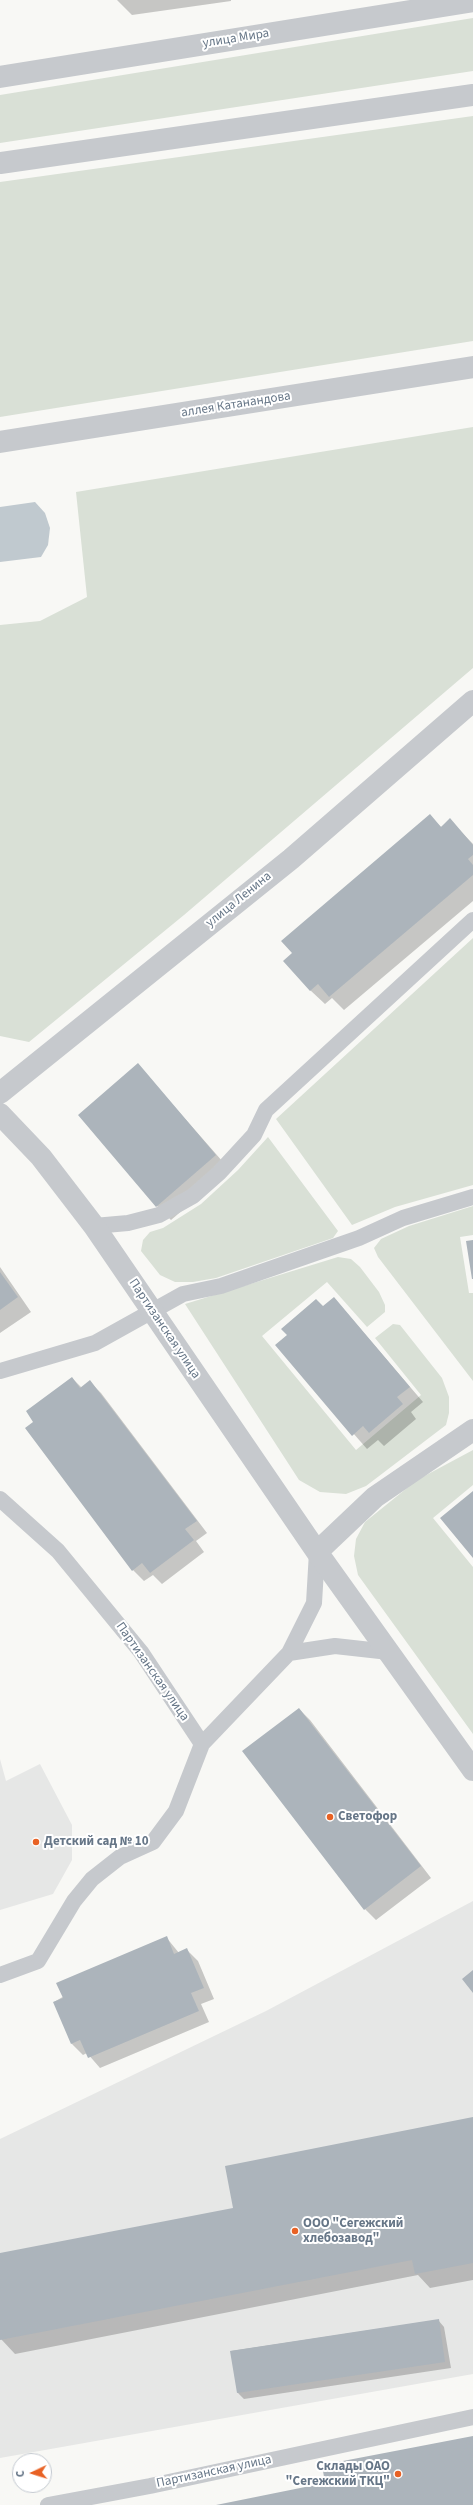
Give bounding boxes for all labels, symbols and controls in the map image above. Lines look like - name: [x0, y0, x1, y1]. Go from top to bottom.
- street label: улица Мира: [202, 26, 270, 52]
- street label: аллея Катанандова: [180, 389, 292, 421]
- street label: улица Ленина: [203, 869, 275, 931]
- street label: Партизанская улица: [125, 1276, 203, 1382]
- street label: Партизанская улица: [112, 1620, 192, 1724]
- place label: Светофор: [338, 1809, 397, 1825]
- marker: Светофор: [325, 1812, 335, 1822]
- place label: Детский сад № 10: [44, 1834, 149, 1850]
- marker: Детский сад № 10: [31, 1837, 41, 1847]
- place label: ООО "Сегежский хлебозавод": [303, 2216, 403, 2247]
- marker: ООО "Сегежский хлебозавод": [290, 2226, 300, 2236]
- street label: Партизанская улица: [155, 2452, 273, 2492]
- north arrow: [12, 2453, 52, 2493]
- place label: Склады ОАО "Сегежский ТКЦ": [286, 2459, 390, 2490]
- marker: Склады ОАО "Сегежский ТКЦ": [393, 2469, 403, 2479]
- text: С: [13, 2470, 28, 2478]

